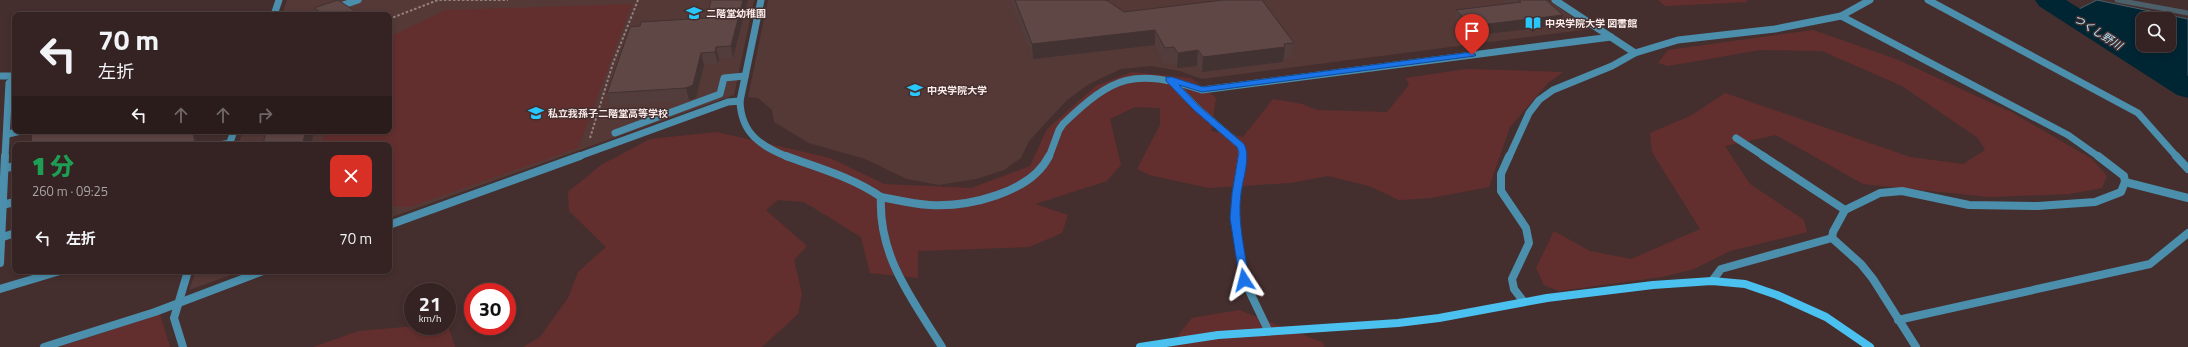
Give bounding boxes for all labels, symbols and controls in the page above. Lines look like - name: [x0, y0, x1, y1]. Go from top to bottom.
- school or university icon: 二階堂幼稚園: [685, 4, 703, 22]
- place label: 二階堂幼稚園: [706, 6, 766, 21]
- water label: つくし野川: [2070, 11, 2126, 54]
- map controls: [2136, 12, 2176, 52]
- button: search: [2136, 12, 2176, 52]
- pin: [1455, 14, 1489, 55]
- library icon: 中央学院大学 図書館: [1524, 14, 1542, 32]
- place label: 中央学院大学 図書館: [1545, 16, 1637, 31]
- text: 70 m: [98, 18, 159, 61]
- icon: arrive: [1461, 20, 1483, 42]
- icon: left: [32, 28, 84, 80]
- text: 左折: [98, 58, 134, 85]
- school or university icon: 中央学院大学: [906, 81, 924, 99]
- place label: 中央学院大学: [927, 83, 987, 98]
- icon: left: [128, 104, 150, 126]
- icon: ahead: [170, 104, 192, 126]
- icon: ahead: [212, 104, 234, 126]
- icon: right: [254, 104, 276, 126]
- school or university icon: 私立我孫子二階堂高等学校: [527, 104, 545, 122]
- place label: 私立我孫子二階堂高等学校: [548, 106, 668, 121]
- text: 1 分: [32, 148, 74, 184]
- button: close: [330, 155, 372, 197]
- text: 260 m · 09:25: [32, 181, 108, 201]
- icon: left: [32, 227, 54, 249]
- text: 左折: [66, 227, 96, 250]
- text: 70 m: [339, 227, 372, 250]
- position arrow: [1223, 259, 1265, 301]
- speed limit sign: 30: [464, 283, 516, 335]
- text: 21: [419, 288, 441, 319]
- text: km/h: [419, 311, 441, 326]

